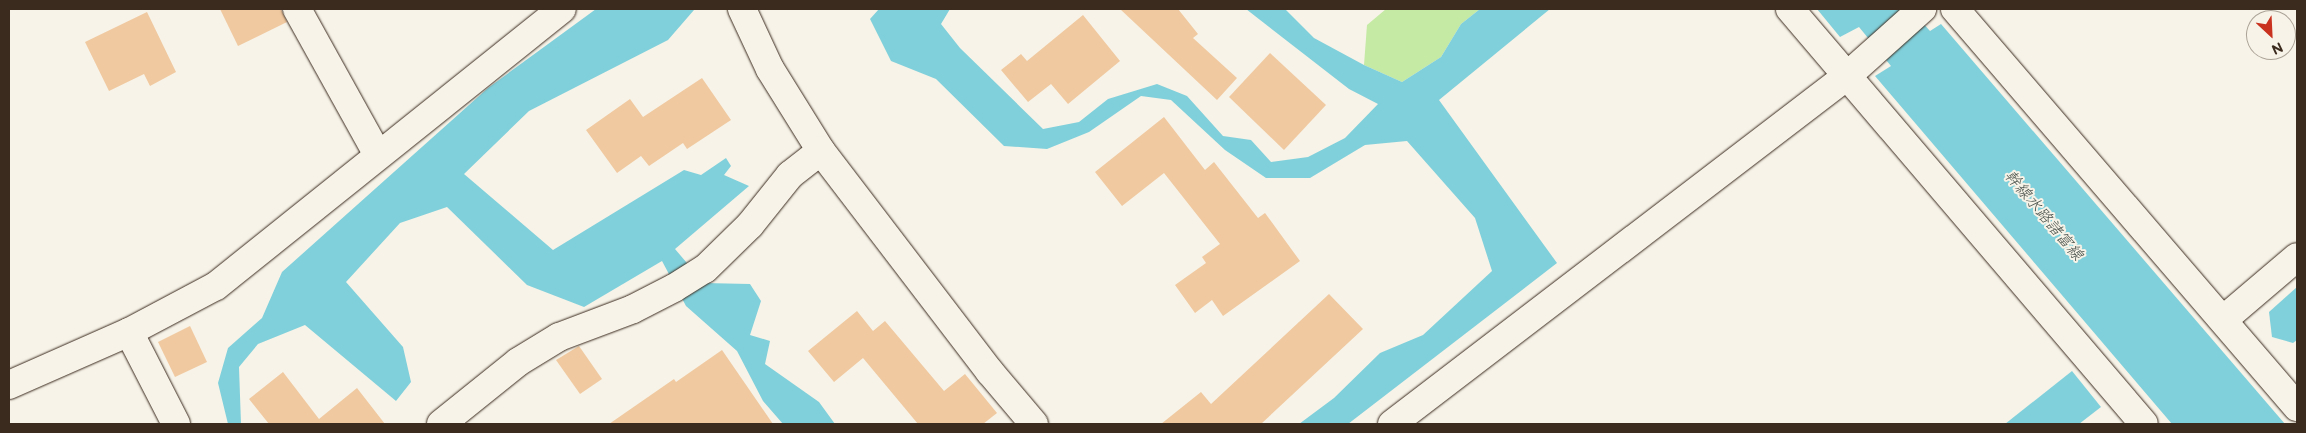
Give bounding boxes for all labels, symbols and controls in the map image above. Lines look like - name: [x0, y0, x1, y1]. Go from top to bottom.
- north arrow: [2246, 10, 2296, 60]
- text: N: [2269, 38, 2285, 58]
- water label: 幹線水路諸富線: [2000, 167, 2086, 265]

